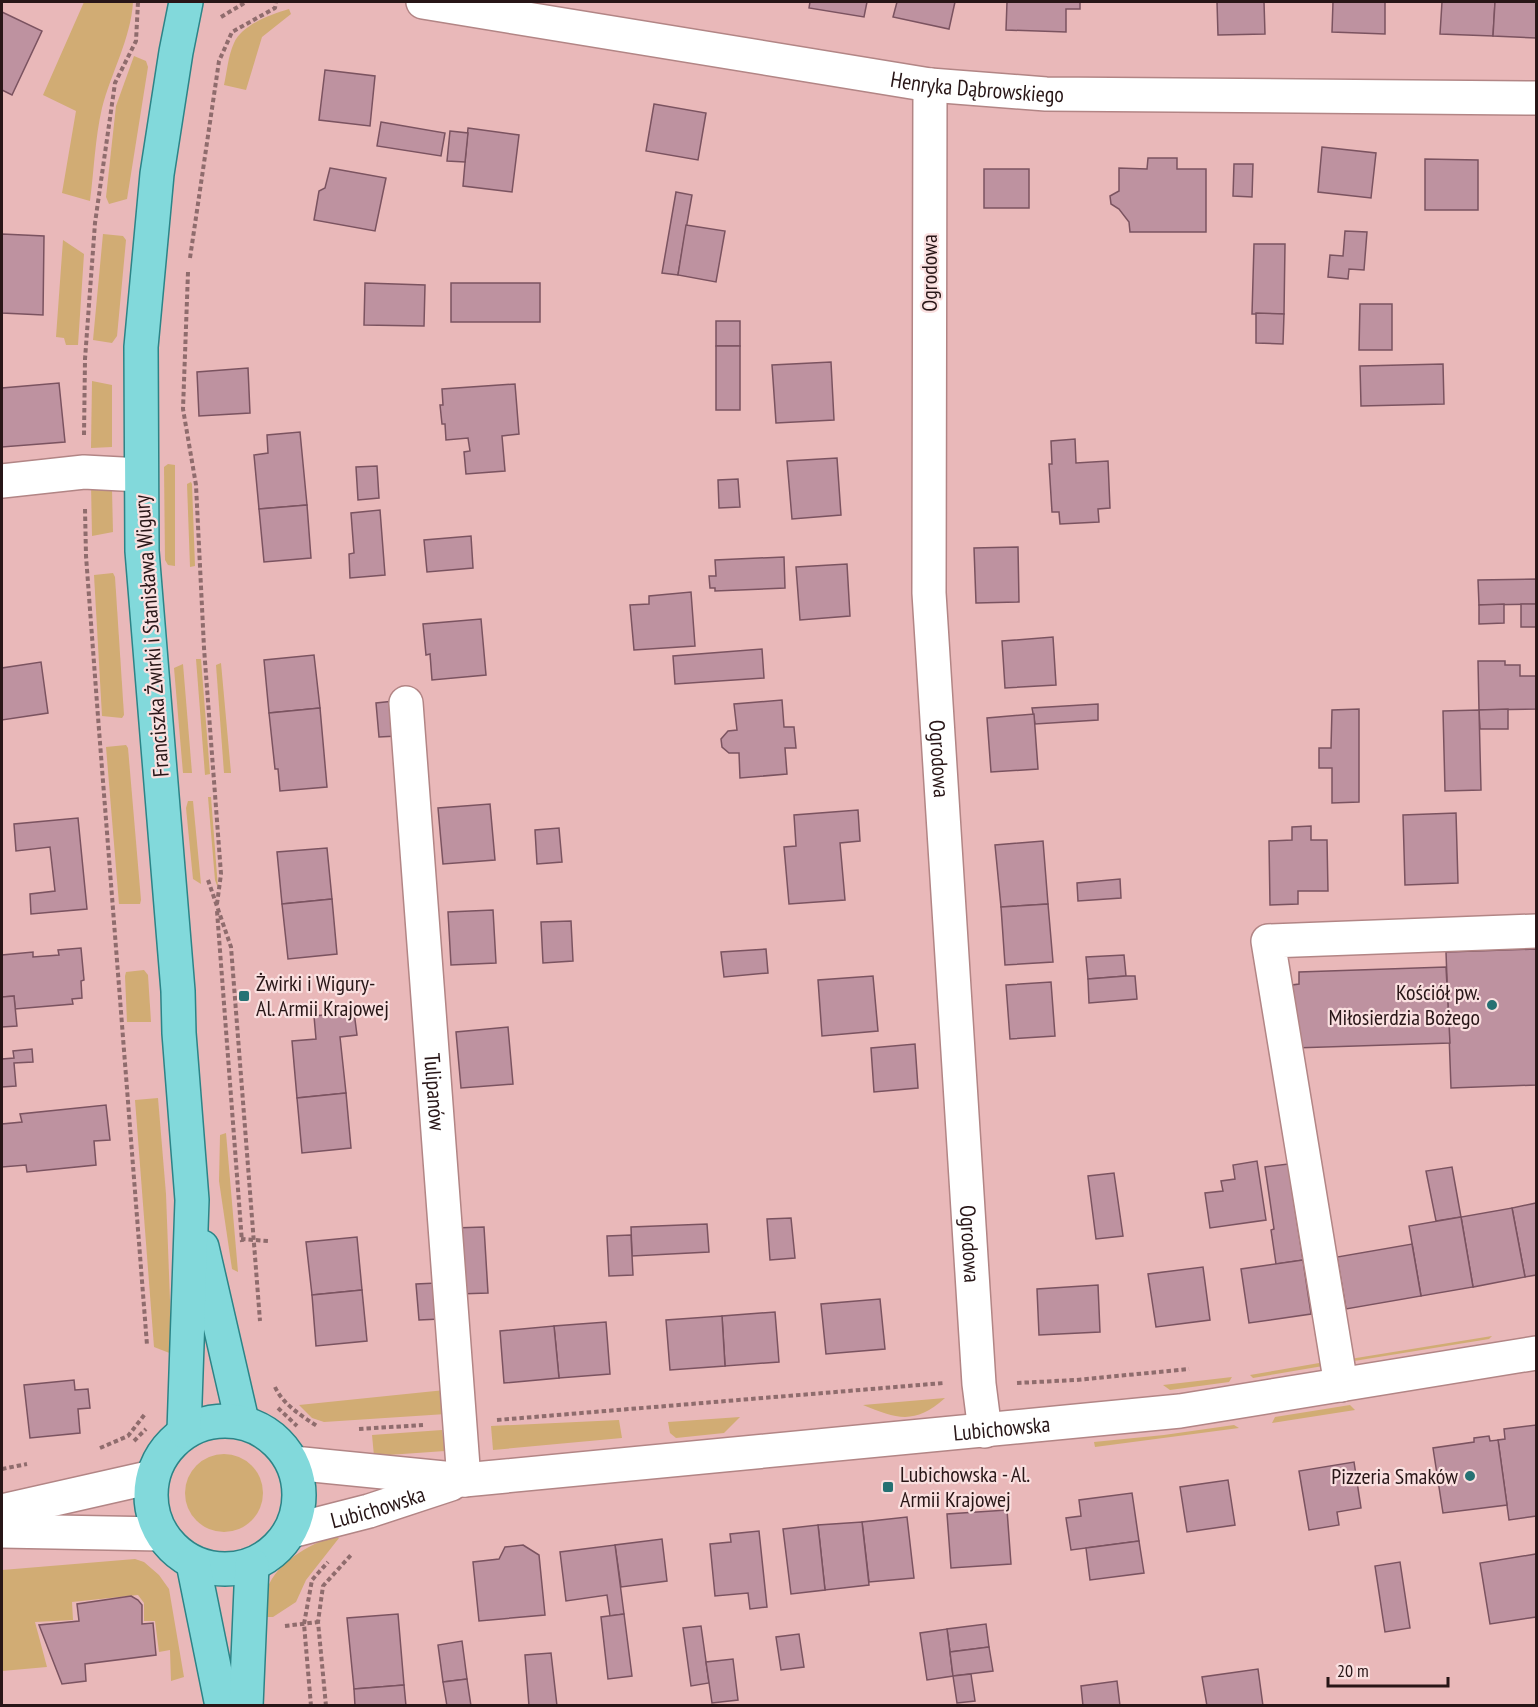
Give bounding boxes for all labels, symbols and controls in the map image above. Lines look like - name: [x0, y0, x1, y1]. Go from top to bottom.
- street label: Henryka Dąbrowskiego: [889, 65, 1064, 108]
- street label: Ogrodowa: [915, 234, 943, 312]
- street label: Franciszka Żwirki i Stanisława Wigury: [127, 493, 175, 778]
- street label: Ogrodowa: [923, 719, 956, 798]
- place label: Żwirki i Wigury- Al. Armii Krajowej: [256, 969, 389, 1022]
- place label: Kościół pw. Miłosierdzia Bożego: [1328, 978, 1480, 1031]
- marker: Żwirki i Wigury- Al. Armii Krajowej: [237, 989, 251, 1003]
- marker: Kościół pw. Miłosierdzia Bożego: [1485, 998, 1499, 1012]
- street label: Tulipanów: [418, 1052, 452, 1132]
- street label: Ogrodowa: [954, 1204, 987, 1283]
- street label: Lubichowska: [952, 1410, 1051, 1447]
- place label: Lubichowska - Al. Armii Krajowej: [900, 1460, 1030, 1513]
- place label: Pizzeria Smaków: [1331, 1462, 1458, 1490]
- marker: Pizzeria Smaków: [1463, 1469, 1477, 1483]
- street label: Lubichowska: [328, 1480, 429, 1534]
- marker: Lubichowska - Al. Armii Krajowej: [881, 1480, 895, 1494]
- scale bar: [1328, 1650, 1448, 1688]
- text: 20 m: [1337, 1659, 1369, 1682]

